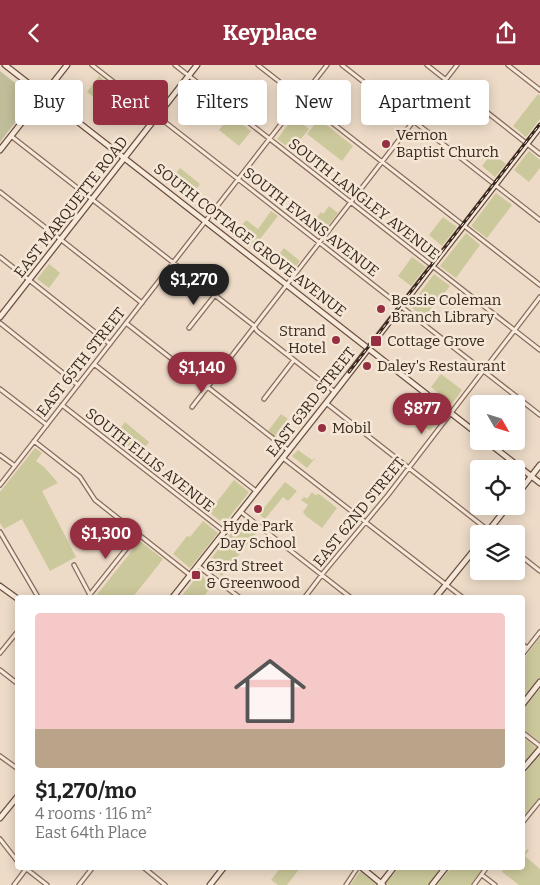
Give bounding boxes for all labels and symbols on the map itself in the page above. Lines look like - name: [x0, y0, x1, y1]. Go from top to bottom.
- place label: Vernon Baptist Church: [396, 126, 500, 161]
- street label: EAST MARQUETTE ROAD: [10, 133, 132, 281]
- street label: SOUTH LANGLEY AVENUE: [285, 134, 443, 264]
- marker: Vernon Baptist Church: [380, 138, 392, 150]
- street label: SOUTH COTTAGE GROVE AVENUE: [150, 159, 350, 321]
- street label: SOUTH EVANS AVENUE: [240, 163, 382, 281]
- pin: $1,270: [153, 263, 235, 306]
- place label: Bessie Coleman Branch Library: [391, 291, 502, 326]
- marker: Bessie Coleman Branch Library: [375, 303, 387, 315]
- street label: EAST 65TH STREET: [33, 304, 129, 420]
- place label: Strand Hotel: [279, 322, 326, 357]
- place label: Cottage Grove: [387, 332, 485, 350]
- marker: Strand Hotel: [330, 334, 342, 346]
- marker: Cottage Grove: [369, 334, 383, 348]
- street label: EAST 63RD STREET: [263, 344, 359, 460]
- pin: $1,140: [161, 351, 243, 394]
- place label: Daley's Restaurant: [377, 357, 506, 375]
- marker: Daley's Restaurant: [361, 360, 373, 372]
- pin: $877: [392, 393, 452, 435]
- north arrow: [470, 395, 525, 450]
- street label: SOUTH ELLIS AVENUE: [82, 404, 218, 516]
- place label: Mobil: [332, 419, 371, 437]
- marker: Mobil: [316, 422, 328, 434]
- street label: EAST 62ND STREET: [309, 453, 409, 570]
- marker: Hyde Park Day School: [252, 503, 264, 515]
- pin: $1,300: [65, 517, 147, 560]
- place label: Hyde Park Day School: [220, 517, 296, 552]
- place label: 63rd Street & Greenwood: [206, 557, 300, 592]
- marker: 63rd Street & Greenwood: [190, 569, 202, 581]

